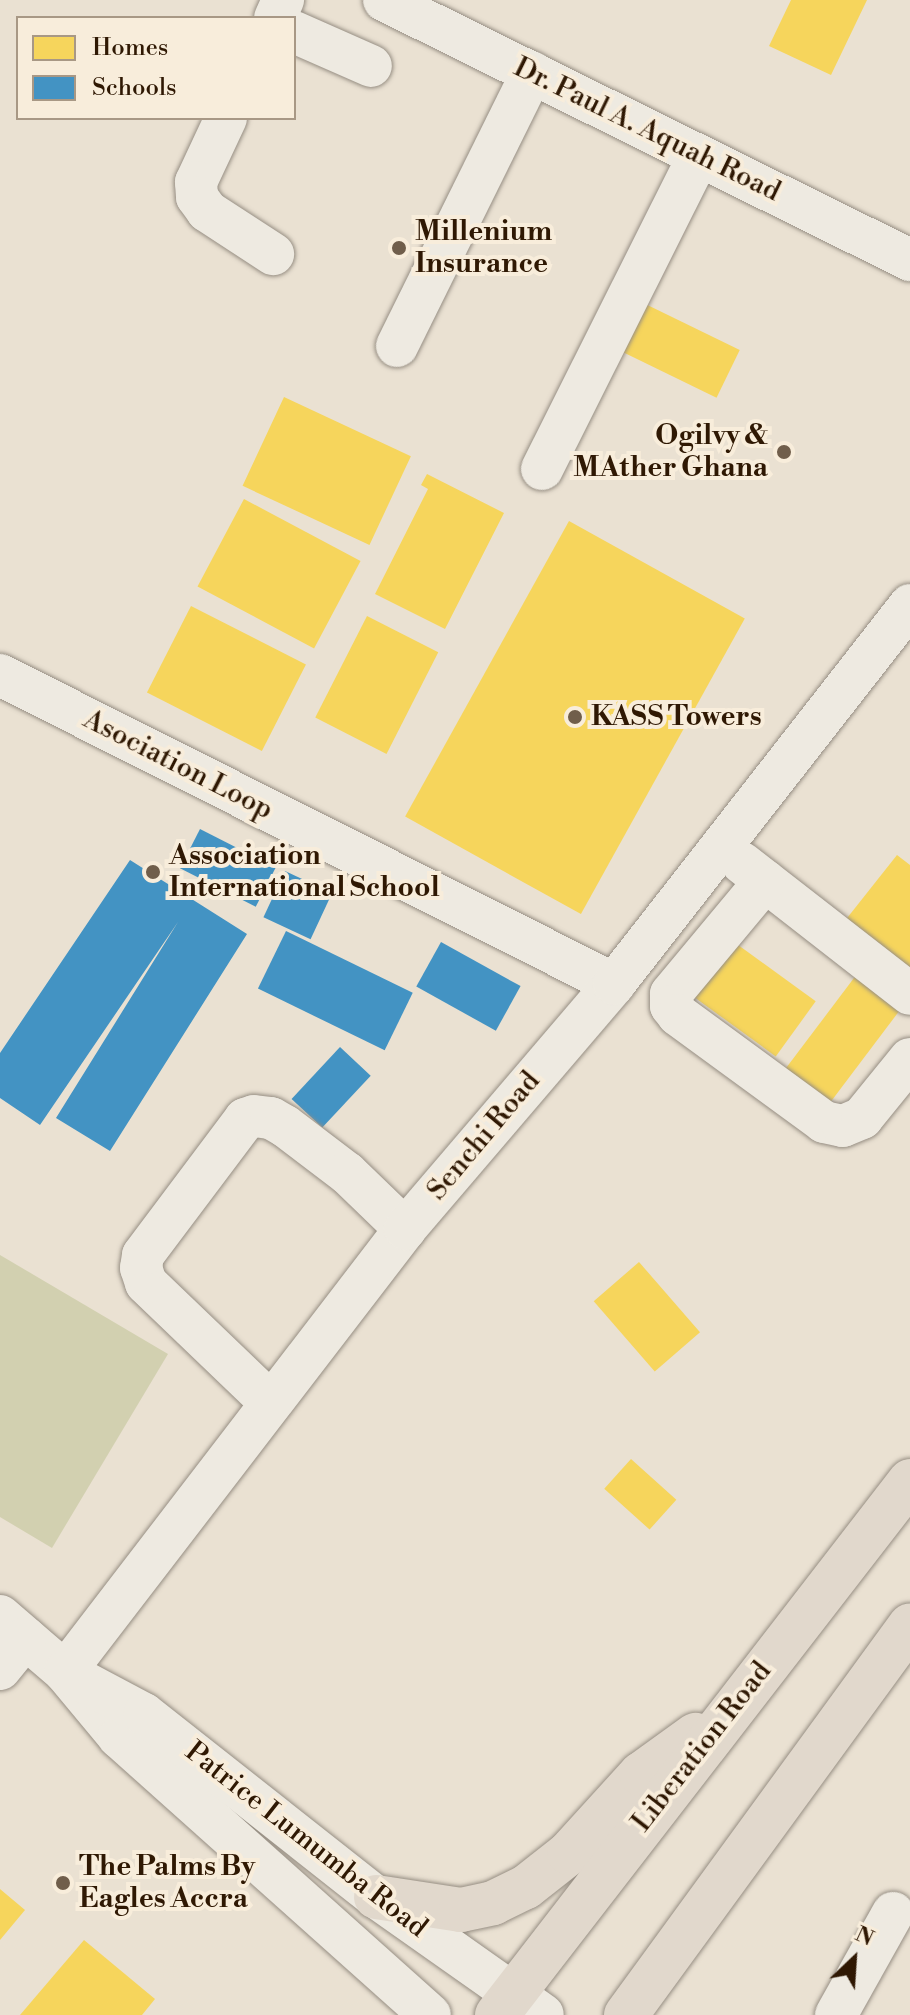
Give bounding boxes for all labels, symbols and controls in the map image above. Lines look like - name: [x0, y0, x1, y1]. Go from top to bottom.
- legend: [16, 16, 296, 120]
- text: Homes: [92, 33, 168, 63]
- street label: Dr. Paul A. Aquah Road: [508, 51, 786, 209]
- text: Schools: [92, 73, 177, 103]
- place label: Millenium Insurance: [415, 215, 552, 281]
- marker: Millenium Insurance: [390, 239, 408, 257]
- place label: Ogilvy & MAther Ghana: [573, 419, 768, 485]
- marker: Ogilvy & MAther Ghana: [775, 443, 793, 461]
- place label: KASS Towers: [591, 700, 762, 734]
- street label: Asociation Loop: [78, 703, 278, 827]
- marker: KASS Towers: [566, 708, 584, 726]
- place label: Association International School: [169, 839, 440, 905]
- marker: Association International School: [144, 863, 162, 881]
- street label: Senchi Road: [421, 1065, 547, 1207]
- street label: Liberation Road: [625, 1655, 779, 1839]
- street label: Patrice Lumumba Road: [178, 1735, 434, 1945]
- place label: The Palms By Eagles Accra: [79, 1850, 255, 1916]
- marker: The Palms By Eagles Accra: [54, 1874, 72, 1892]
- north arrow: [814, 1919, 894, 1999]
- text: N: [851, 1921, 878, 1953]

